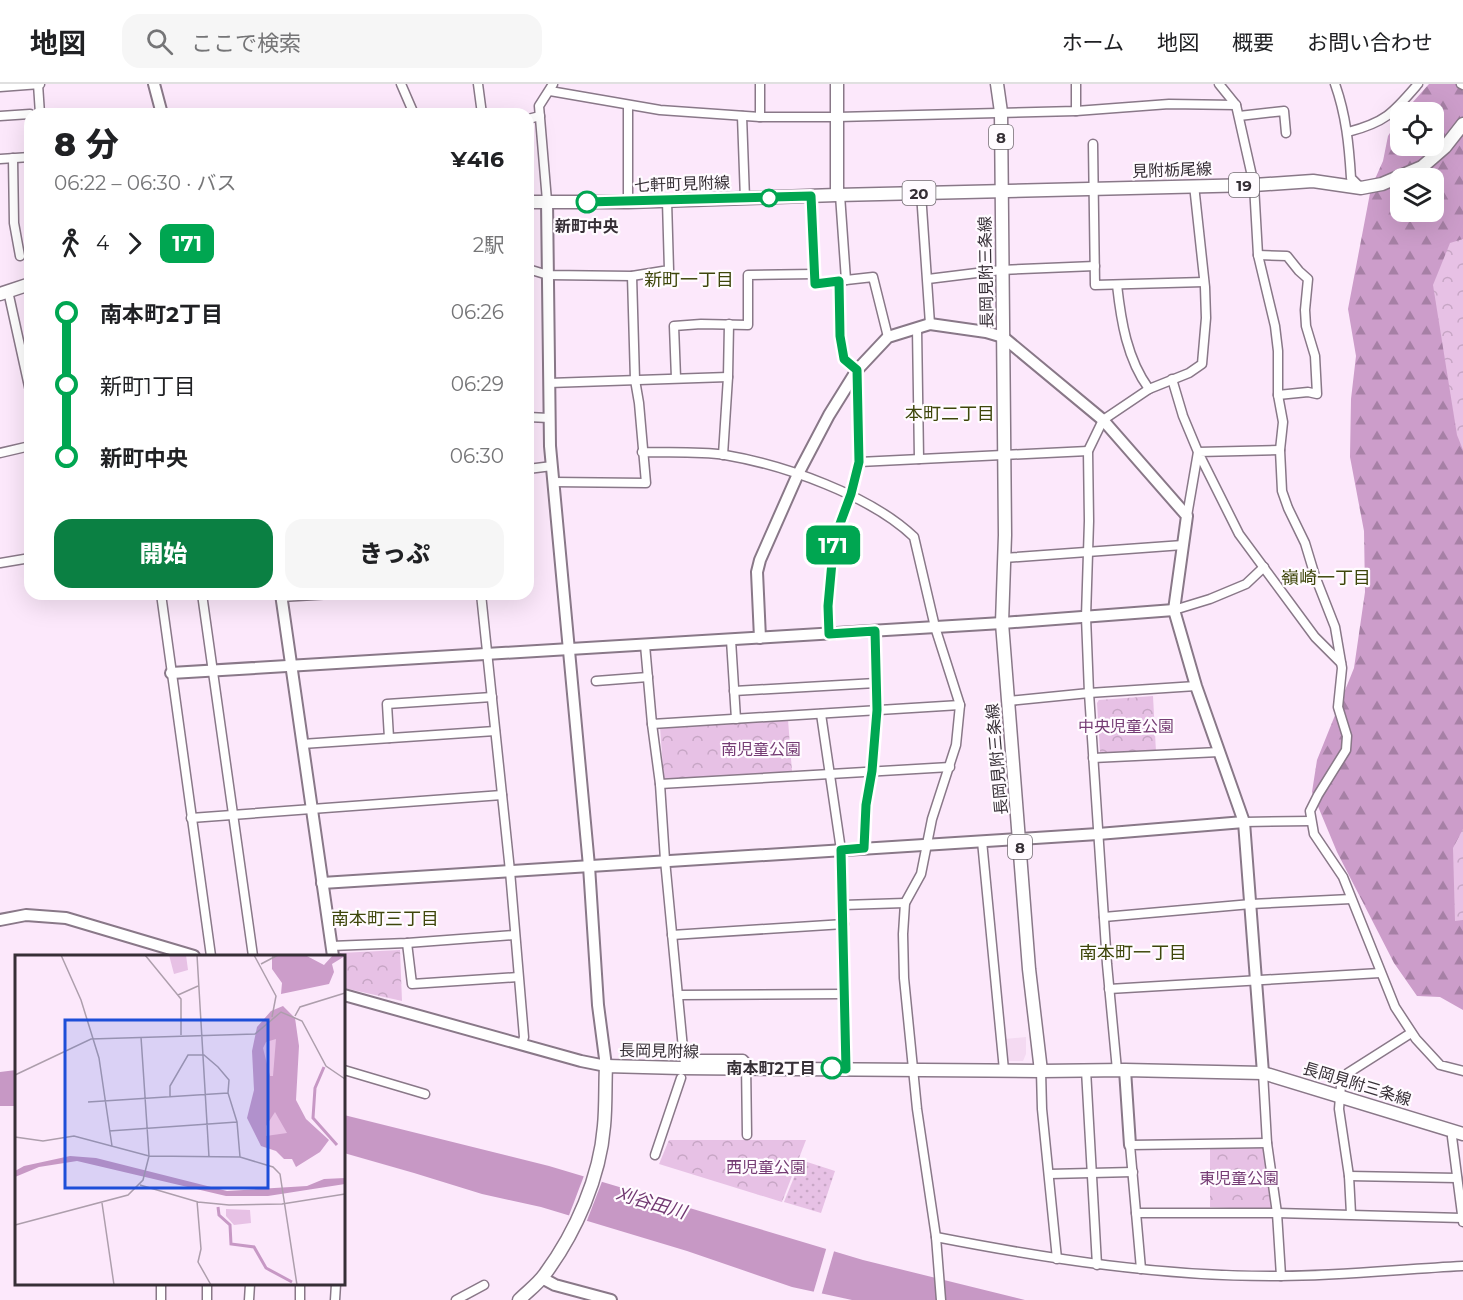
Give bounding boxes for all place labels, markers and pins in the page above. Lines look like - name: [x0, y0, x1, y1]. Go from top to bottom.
- unlabelled marker: [760, 189, 778, 207]
- marker: 新町中央: [576, 191, 598, 213]
- place label: 新町中央: [555, 217, 619, 236]
- marker: 南本町2丁目: [821, 1057, 843, 1079]
- place label: 南本町2丁目: [727, 1059, 816, 1078]

